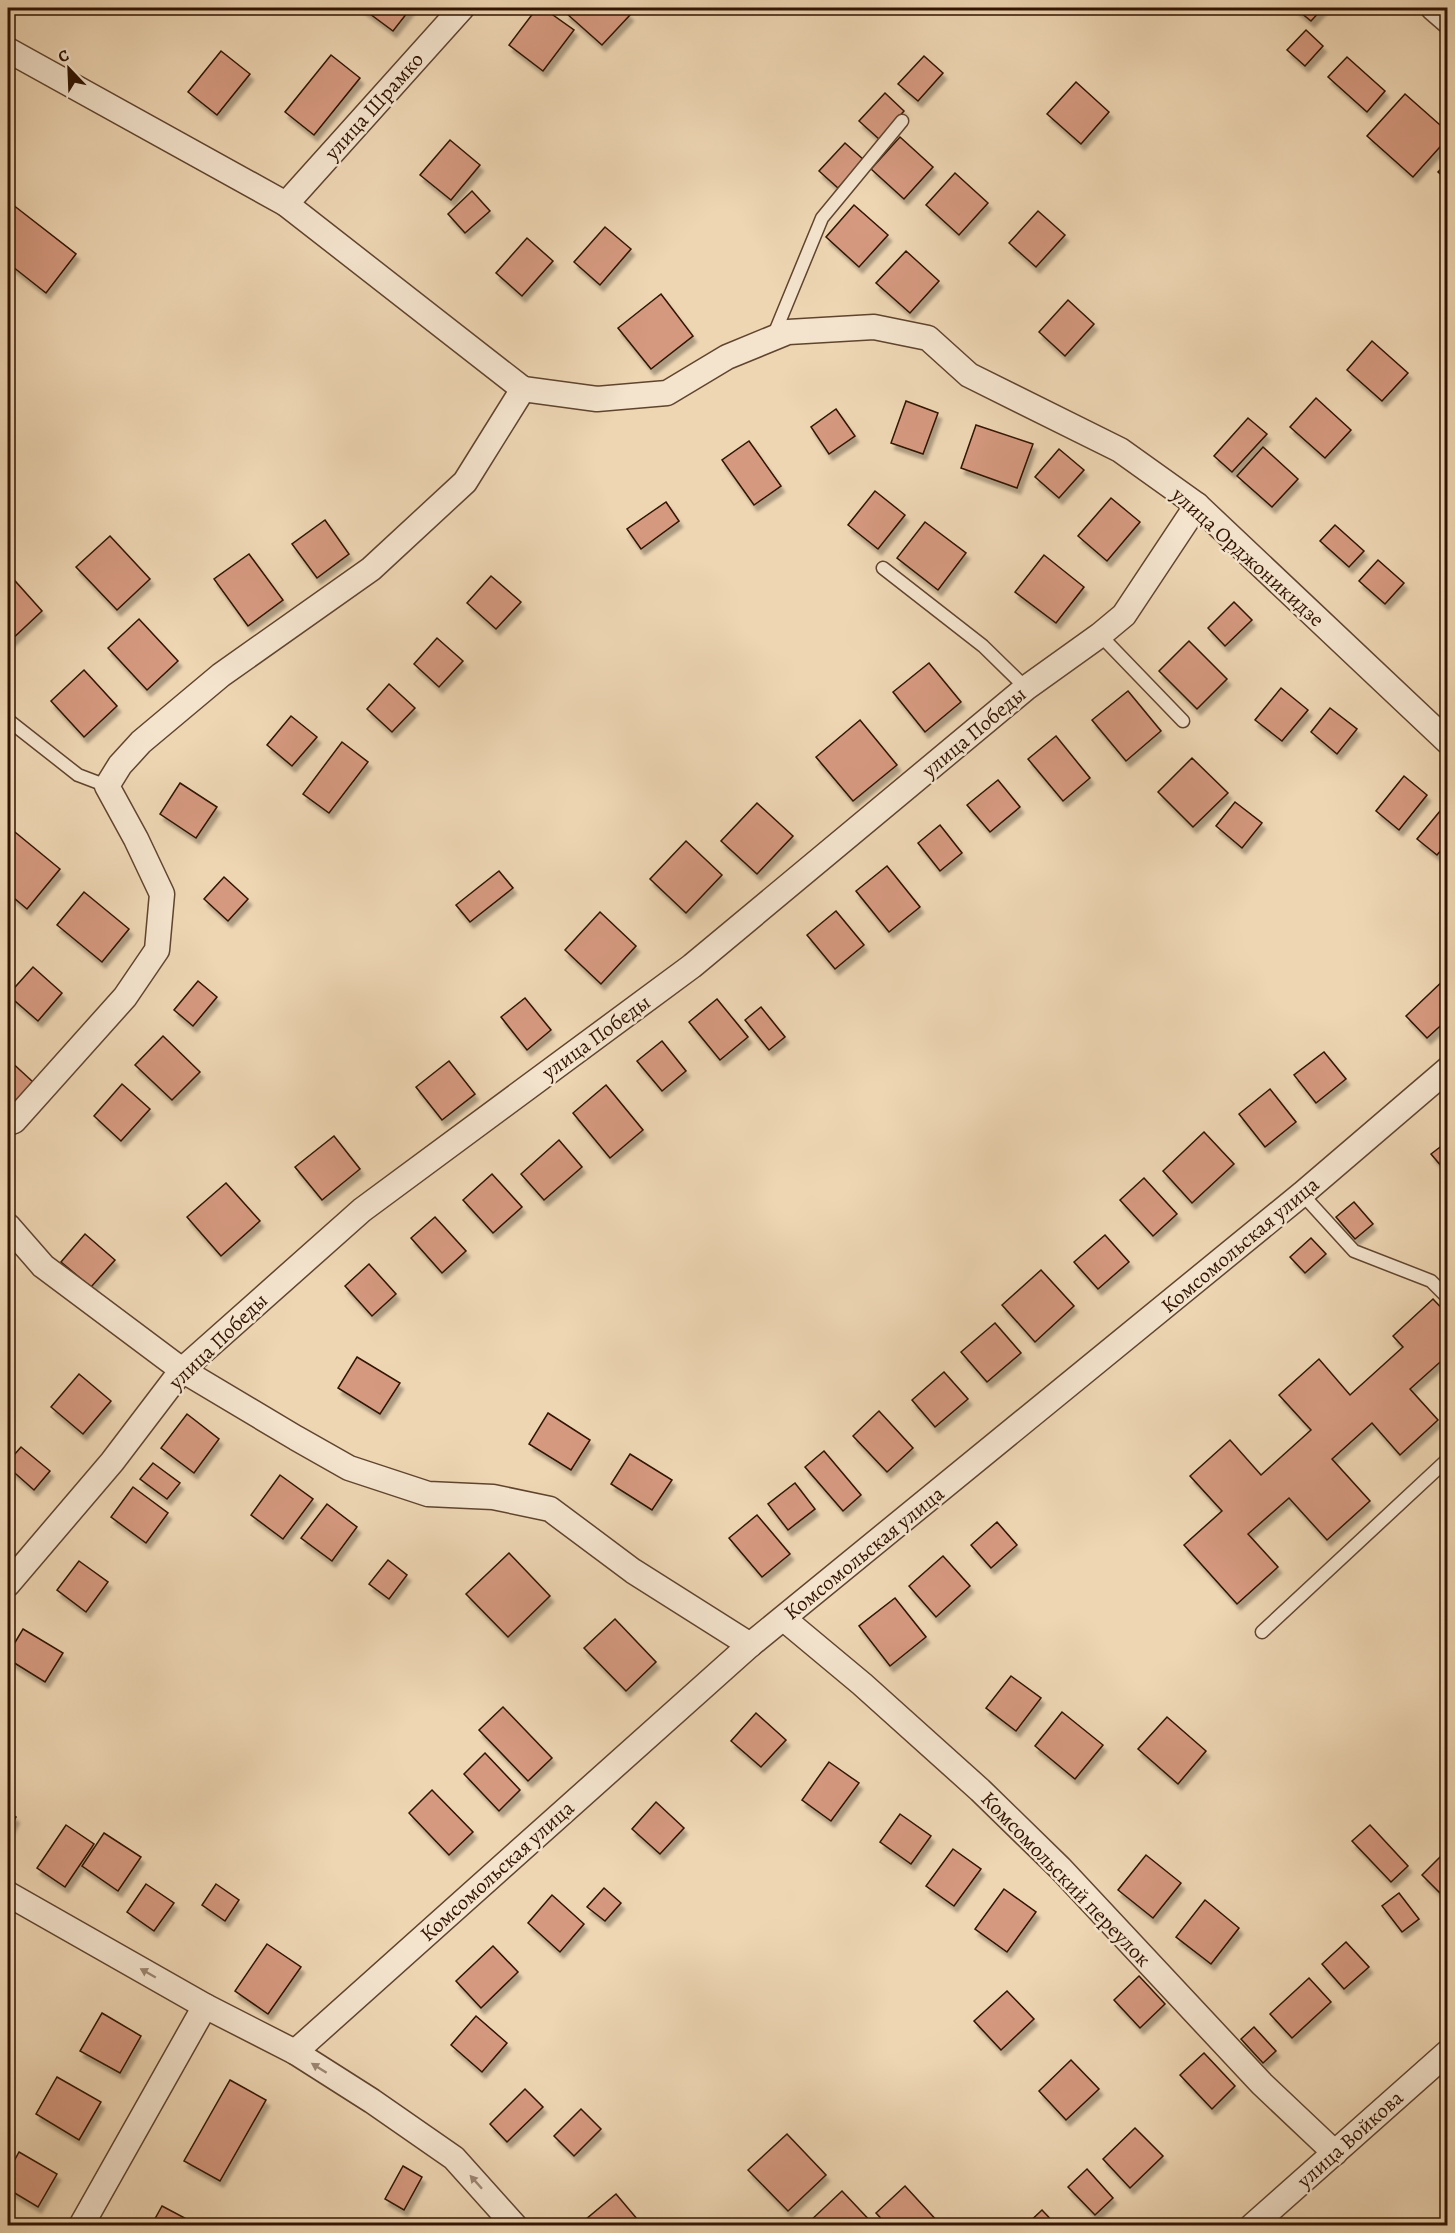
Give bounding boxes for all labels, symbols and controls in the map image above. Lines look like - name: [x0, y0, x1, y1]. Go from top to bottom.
- north arrow: [39, 39, 99, 99]
- text: С: [55, 44, 72, 68]
- street label: улица Шрамко: [317, 46, 430, 167]
- street label: улица Орджоникидзе: [1165, 480, 1330, 633]
- street label: улица Победы: [915, 680, 1032, 784]
- street label: улица Победы: [535, 988, 656, 1086]
- street label: Комсомольская улица: [1155, 1170, 1325, 1319]
- street label: улица Победы: [162, 1287, 274, 1396]
- street label: Комсомольская улица: [778, 1480, 950, 1626]
- street label: Комсомольский переулок: [975, 1785, 1157, 1973]
- street label: Комсомольская улица: [414, 1794, 580, 1948]
- one-way arrow: [140, 1968, 156, 1979]
- one-way arrow: [311, 2062, 327, 2073]
- street label: улица Войкова: [1290, 2084, 1409, 2195]
- one-way arrow: [470, 2175, 483, 2190]

